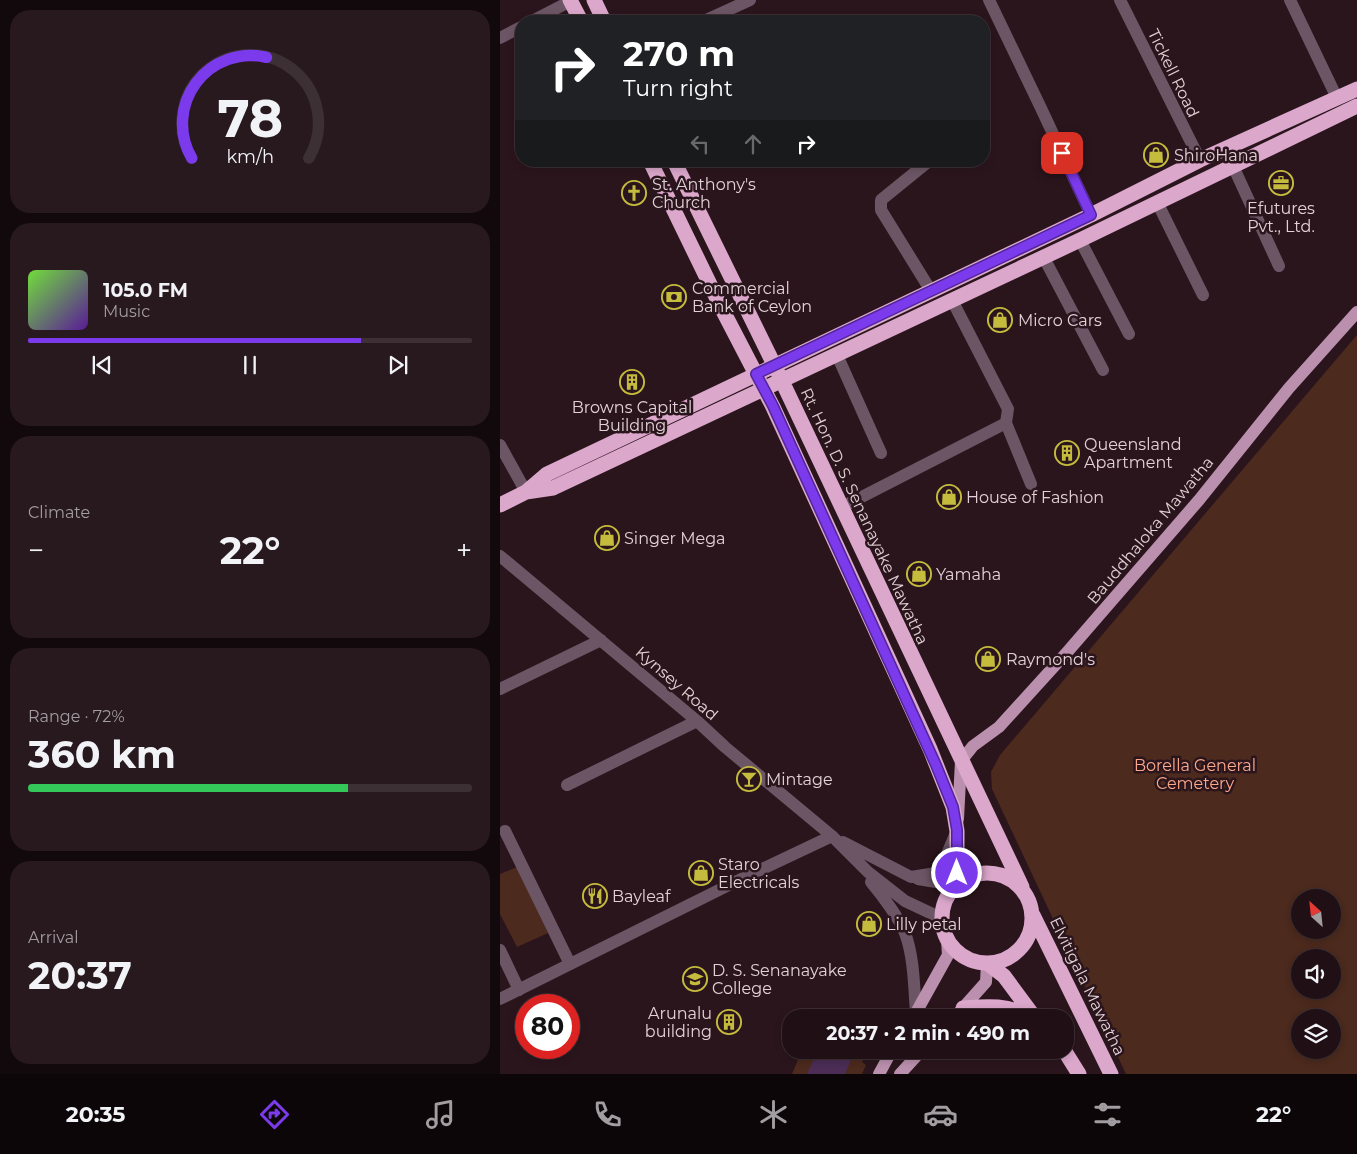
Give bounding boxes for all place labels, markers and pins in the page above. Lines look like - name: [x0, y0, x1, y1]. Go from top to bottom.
- pin: [1041, 132, 1083, 174]
- shop icon: ShiroHana: [1143, 142, 1169, 168]
- place label: ShiroHana: [1174, 146, 1258, 165]
- office icon: Efutures Pvt., Ltd.: [1268, 170, 1294, 196]
- place label: St. Anthony's Church: [652, 175, 756, 212]
- church icon: St. Anthony's Church: [621, 180, 647, 206]
- place label: Efutures Pvt., Ltd.: [1247, 199, 1315, 236]
- place label: Commercial Bank of Ceylon: [692, 279, 812, 316]
- bank icon: Commercial Bank of Ceylon: [661, 284, 687, 310]
- shop icon: Micro Cars: [987, 307, 1013, 333]
- place label: Micro Cars: [1018, 311, 1102, 330]
- building icon: Browns Capital Building: [619, 369, 645, 395]
- place label: Browns Capital Building: [572, 398, 692, 435]
- place label: Queensland Apartment: [1084, 435, 1182, 472]
- building icon: Queensland Apartment: [1054, 440, 1080, 466]
- shop icon: House of Fashion: [936, 484, 962, 510]
- place label: House of Fashion: [966, 488, 1104, 507]
- shop icon: Singer Mega: [594, 525, 620, 551]
- place label: Singer Mega: [624, 529, 726, 548]
- shop icon: Yamaha: [906, 561, 932, 587]
- place label: Yamaha: [936, 565, 1001, 584]
- shop icon: Raymond's: [975, 646, 1001, 672]
- place label: Raymond's: [1006, 650, 1095, 669]
- bar icon: Mintage: [736, 766, 762, 792]
- place label: Mintage: [766, 770, 833, 789]
- place label: Staro Electricals: [718, 855, 800, 892]
- shop icon: Staro Electricals: [688, 860, 714, 886]
- restaurant icon: Bayleaf: [582, 883, 608, 909]
- place label: Bayleaf: [612, 887, 671, 906]
- shop icon: Lilly petal: [856, 911, 882, 937]
- place label: Lilly petal: [886, 915, 962, 934]
- place label: D. S. Senanayake College: [712, 961, 847, 998]
- school or university icon: D. S. Senanayake College: [682, 966, 708, 992]
- place label: Arunalu building: [645, 1004, 712, 1041]
- building icon: Arunalu building: [716, 1009, 742, 1035]

